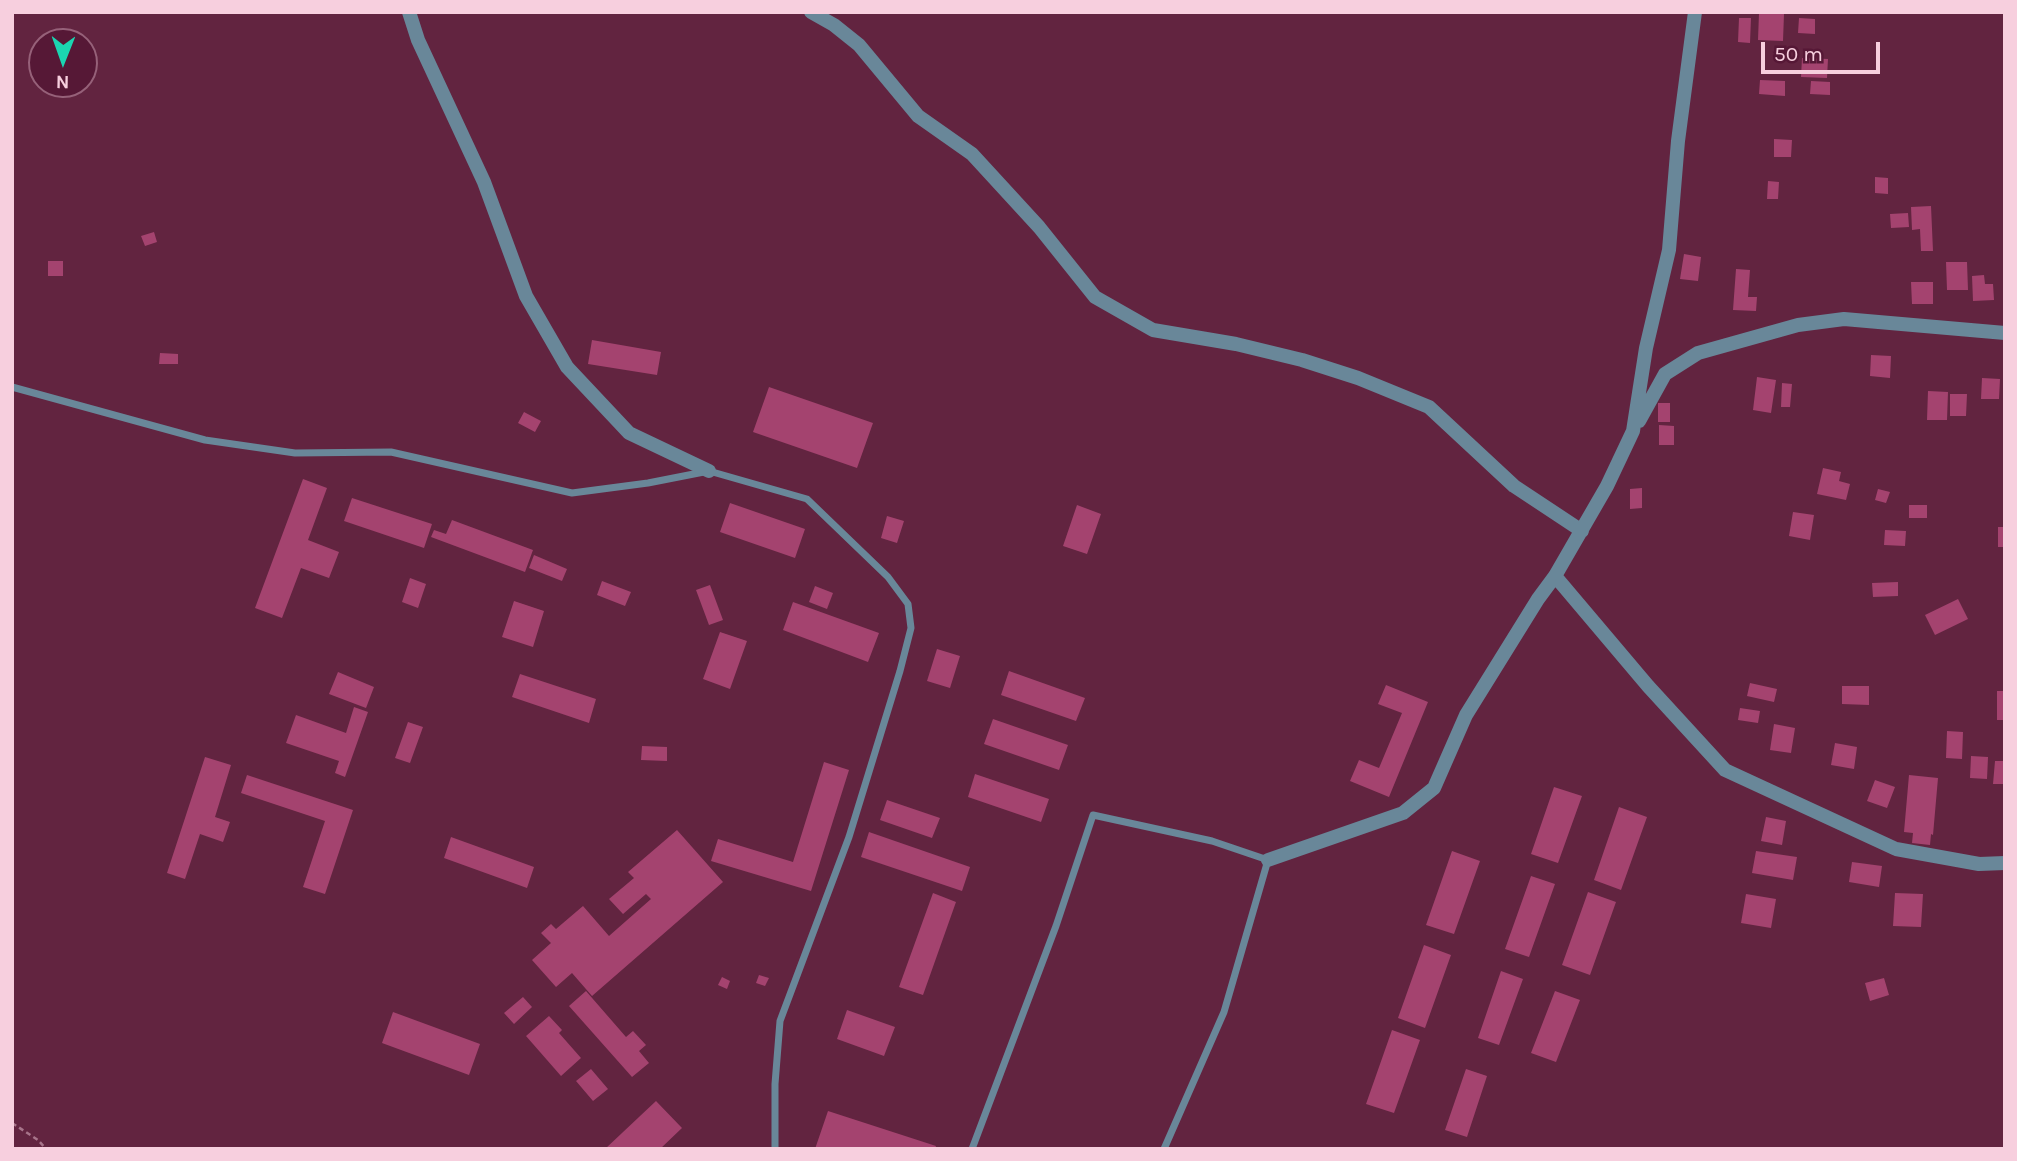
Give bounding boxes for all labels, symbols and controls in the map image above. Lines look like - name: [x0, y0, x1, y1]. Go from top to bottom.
- north arrow: [28, 28, 98, 98]
- scale bar: [1765, 28, 1884, 72]
- text: 50 m: [1774, 42, 1823, 66]
- text: N: [56, 71, 70, 93]

